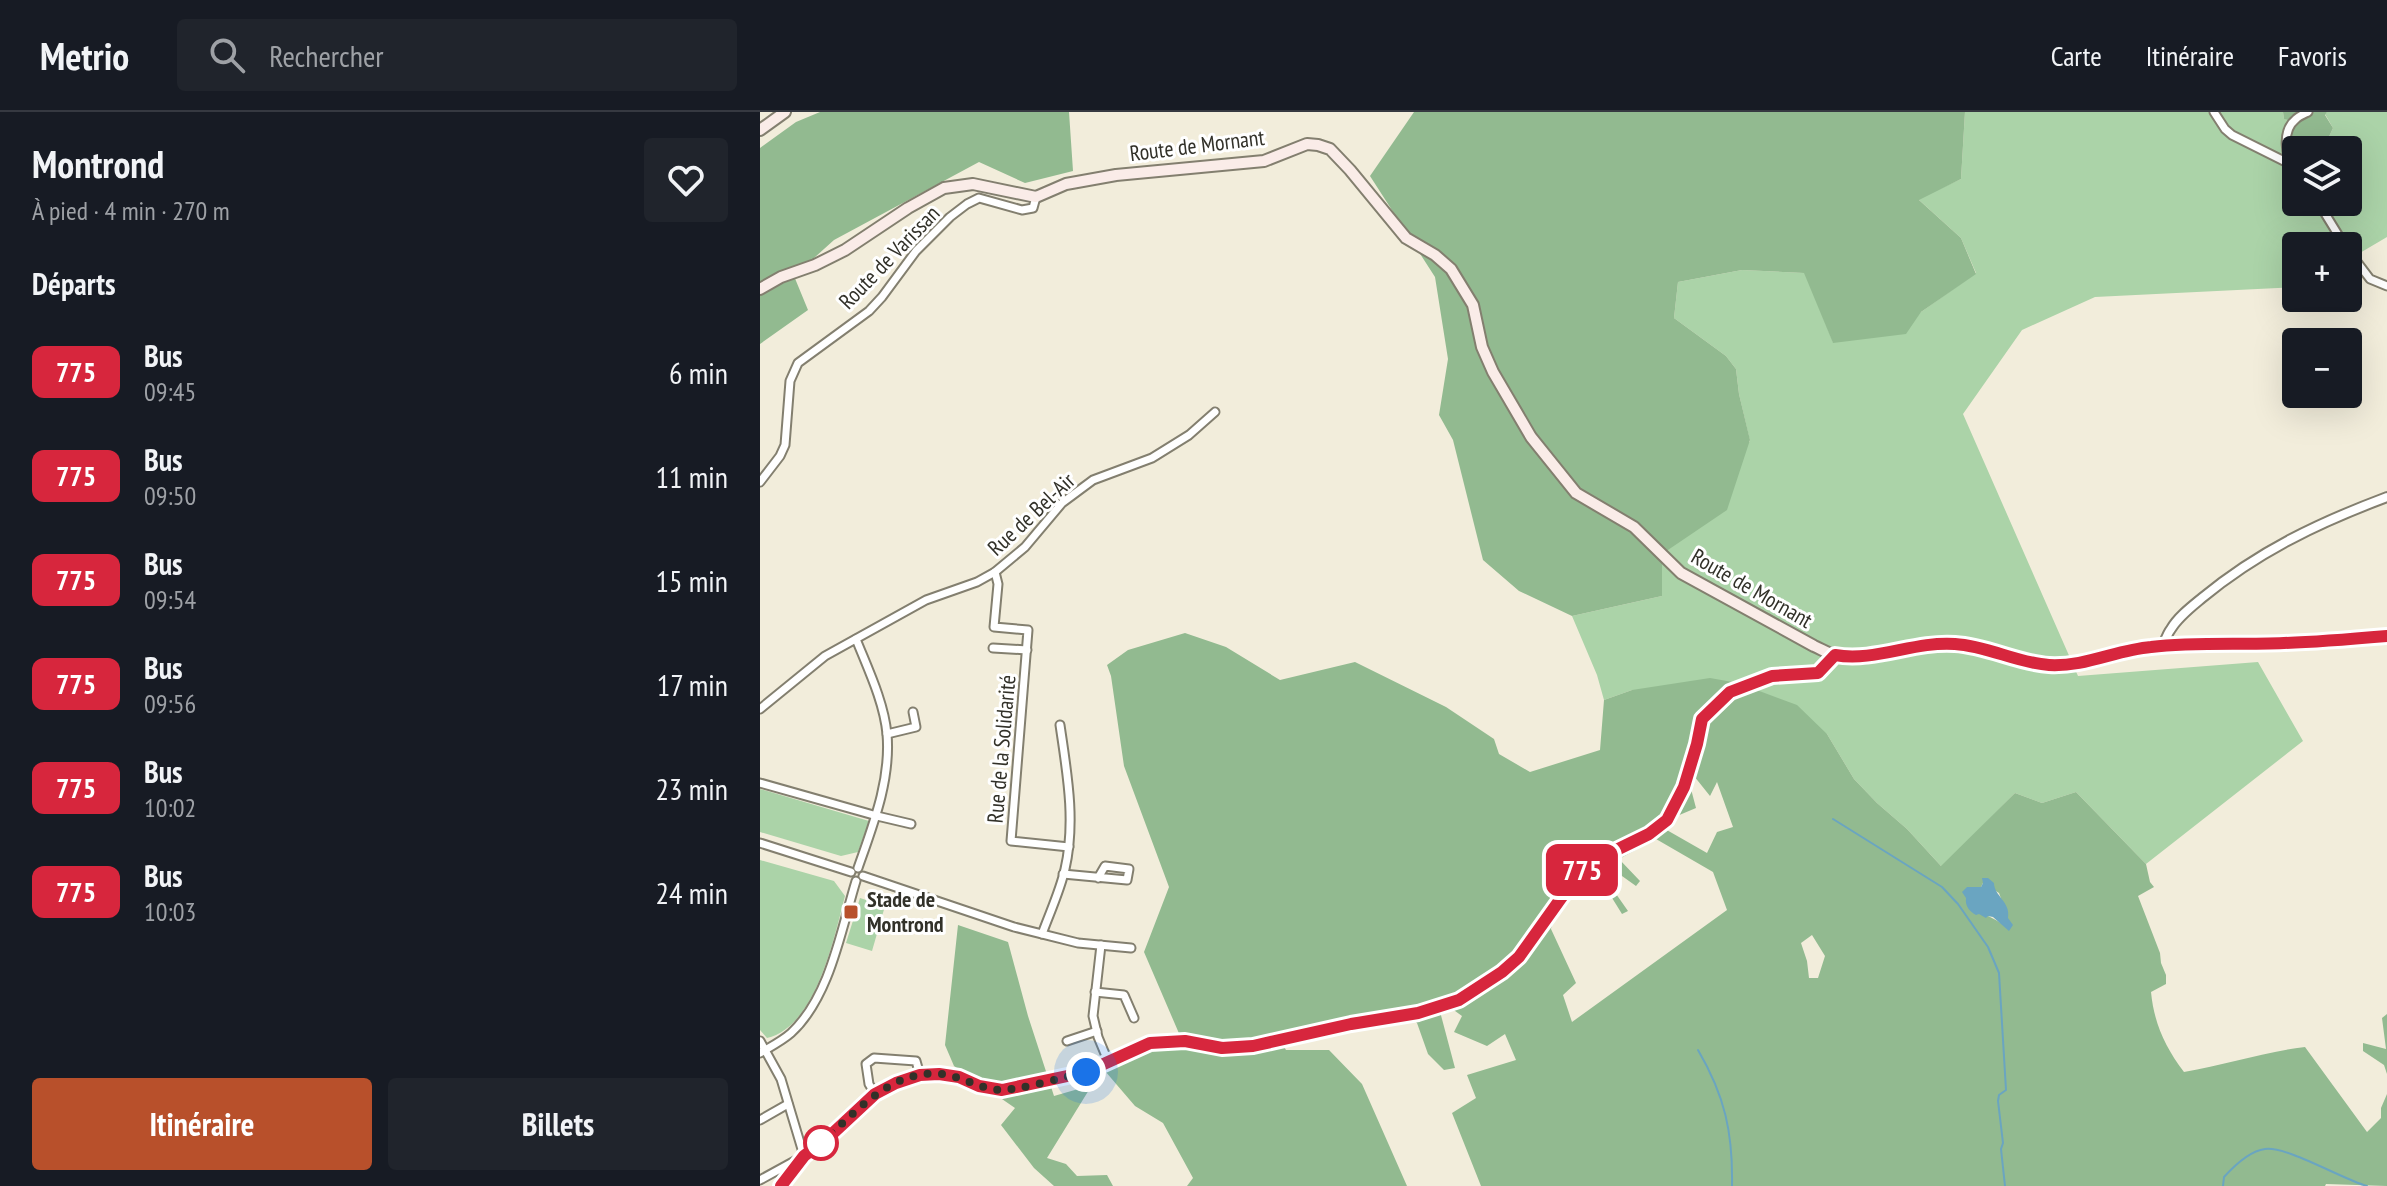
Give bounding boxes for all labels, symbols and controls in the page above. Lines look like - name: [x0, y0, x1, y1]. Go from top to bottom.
- search box: [177, 19, 737, 91]
- text: Metrio: [40, 31, 129, 80]
- icon: search: [205, 33, 249, 77]
- text: Rechercher: [269, 36, 384, 75]
- text: Carte: [2051, 37, 2102, 74]
- text: Itinéraire: [2146, 37, 2234, 74]
- text: Favoris: [2278, 37, 2347, 74]
- street label: Route de Mornant: [1128, 123, 1266, 167]
- map controls: [2282, 136, 2362, 408]
- button: layers: [2282, 136, 2362, 216]
- button: heart: [644, 138, 728, 222]
- text: Montrond: [32, 139, 164, 188]
- text: À pied · 4 min · 270 m: [32, 194, 230, 227]
- street label: Route de Varissan: [833, 199, 945, 315]
- button: +: [2282, 232, 2362, 312]
- text: Départs: [32, 264, 115, 303]
- button: −: [2282, 328, 2362, 408]
- text: Bus: [144, 336, 183, 375]
- text: 775: [56, 353, 96, 390]
- text: 6 min: [669, 353, 728, 392]
- text: 09:45: [144, 375, 196, 408]
- text: Bus: [144, 440, 183, 479]
- text: 775: [56, 457, 96, 494]
- text: 11 min: [655, 457, 728, 496]
- street label: Rue de Bel-Air: [982, 467, 1080, 561]
- text: 09:50: [144, 479, 196, 512]
- street label: Route de Mornant: [1686, 542, 1818, 634]
- text: Bus: [144, 544, 183, 583]
- text: 775: [56, 561, 96, 598]
- text: 15 min: [655, 561, 728, 600]
- text: 09:54: [144, 583, 196, 616]
- text: Bus: [144, 648, 183, 687]
- text: 775: [56, 665, 96, 702]
- text: 17 min: [657, 665, 728, 704]
- street label: Rue de la Solidarité: [981, 674, 1021, 824]
- text: 09:56: [144, 687, 196, 720]
- text: Bus: [144, 752, 183, 791]
- text: 775: [56, 769, 96, 806]
- text: 23 min: [655, 769, 728, 808]
- text: 10:02: [144, 791, 196, 824]
- line badge: 775: [1536, 844, 1628, 896]
- text: 775: [1562, 851, 1602, 888]
- text: Bus: [144, 856, 183, 895]
- text: 775: [56, 873, 96, 910]
- text: 24 min: [655, 873, 728, 912]
- place label: Stade de Montrond: [867, 885, 944, 938]
- text: 10:03: [144, 895, 196, 928]
- marker: Stade de Montrond: [842, 903, 860, 921]
- your location: [1066, 1052, 1106, 1092]
- button: Itinéraire: [32, 1078, 372, 1170]
- button: Billets: [388, 1078, 728, 1170]
- unlabelled marker: [804, 1126, 838, 1160]

